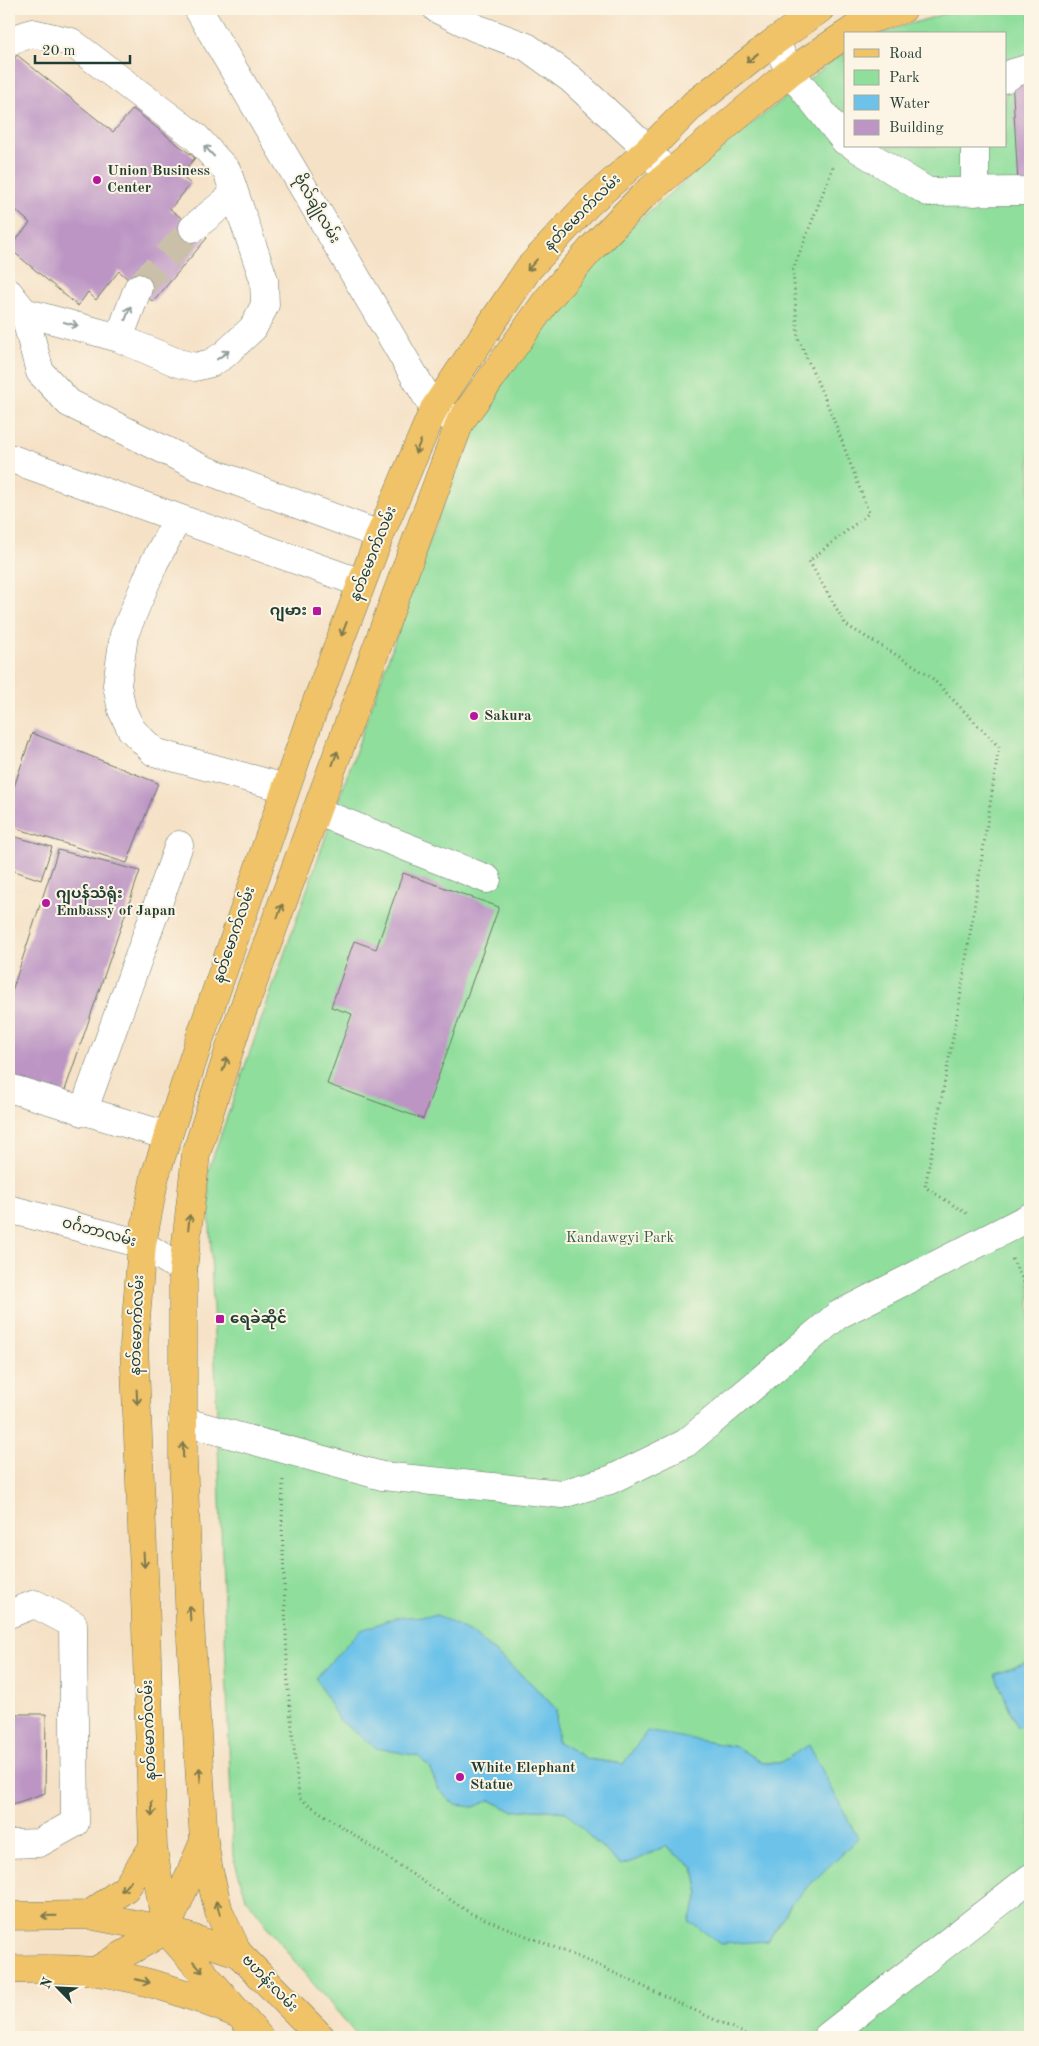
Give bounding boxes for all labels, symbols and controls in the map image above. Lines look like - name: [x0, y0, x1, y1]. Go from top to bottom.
- scale bar: [35, 32, 130, 64]
- legend: [844, 32, 1006, 148]
- text: 20 m: [42, 44, 76, 59]
- text: Road: [889, 47, 923, 62]
- one-way arrow: [746, 53, 759, 64]
- text: Park: [889, 71, 920, 86]
- text: Water: [889, 97, 930, 112]
- text: Building: [889, 121, 944, 136]
- one-way arrow: [204, 145, 215, 158]
- place label: Union Business Center: [107, 164, 210, 196]
- street label: နတ်မောက်လမ်း: [539, 169, 626, 256]
- street label: ဗိုလ်ချိုလမ်း: [288, 170, 345, 248]
- marker: Union Business Center: [91, 174, 103, 186]
- one-way arrow: [527, 258, 538, 271]
- one-way arrow: [124, 306, 134, 321]
- one-way arrow: [62, 320, 78, 330]
- one-way arrow: [216, 349, 229, 360]
- one-way arrow: [413, 439, 423, 454]
- street label: နတ်မောက်လမ်း: [344, 503, 403, 605]
- place label: ဂျမား: [270, 604, 307, 622]
- marker: ဂျမား: [311, 605, 323, 617]
- one-way arrow: [339, 621, 348, 637]
- place label: Sakura: [484, 709, 532, 724]
- marker: Sakura: [468, 710, 480, 722]
- one-way arrow: [331, 751, 340, 767]
- place label: ဂျပန်သံရုံး Embassy of Japan: [56, 883, 176, 919]
- street label: နတ်မောက်လမ်း: [208, 884, 261, 986]
- marker: ဂျပန်သံရုံး Embassy of Japan: [40, 897, 52, 909]
- one-way arrow: [276, 904, 285, 919]
- one-way arrow: [221, 1057, 230, 1072]
- street label: ဝင်္ဂဘာလမ်း: [60, 1212, 139, 1250]
- one-way arrow: [184, 1214, 194, 1230]
- park label: Kandawgyi Park: [566, 1231, 674, 1246]
- street label: နတ်မောက်လမ်း: [125, 1274, 150, 1376]
- place label: ရေခဲဆိုင်: [230, 1308, 287, 1330]
- marker: ရေခဲဆိုင်: [214, 1313, 226, 1325]
- one-way arrow: [132, 1389, 141, 1405]
- one-way arrow: [178, 1442, 187, 1458]
- one-way arrow: [139, 1551, 148, 1567]
- one-way arrow: [185, 1605, 194, 1621]
- street label: နတ်မောက်လမ်း: [137, 1679, 162, 1781]
- place label: White Elephant Statue: [470, 1761, 576, 1793]
- one-way arrow: [196, 1767, 205, 1783]
- marker: White Elephant Statue: [454, 1771, 466, 1783]
- one-way arrow: [147, 1801, 157, 1817]
- one-way arrow: [120, 1880, 132, 1893]
- one-way arrow: [213, 1901, 223, 1917]
- one-way arrow: [41, 1911, 58, 1921]
- street label: ဗဟန်းလမ်း: [236, 1950, 303, 2018]
- one-way arrow: [193, 1960, 204, 1973]
- north arrow: [32, 1964, 82, 2014]
- text: N: [38, 1975, 56, 1991]
- one-way arrow: [135, 1977, 151, 1986]

